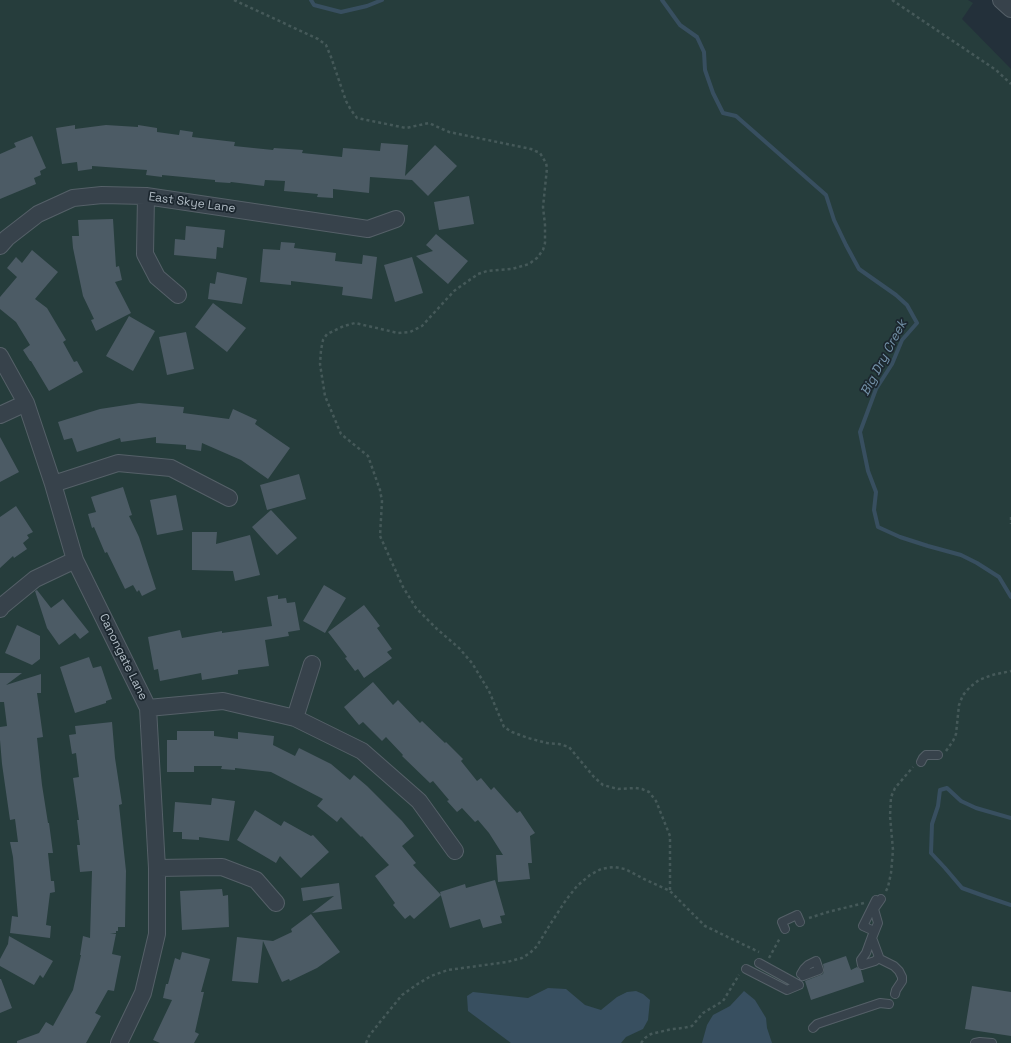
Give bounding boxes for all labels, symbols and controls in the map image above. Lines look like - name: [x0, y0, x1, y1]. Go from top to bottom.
- street label: East Skye Lane: [148, 190, 236, 216]
- water label: Big Dry Creek: [857, 317, 911, 399]
- street label: Canongate Lane: [96, 611, 150, 703]

